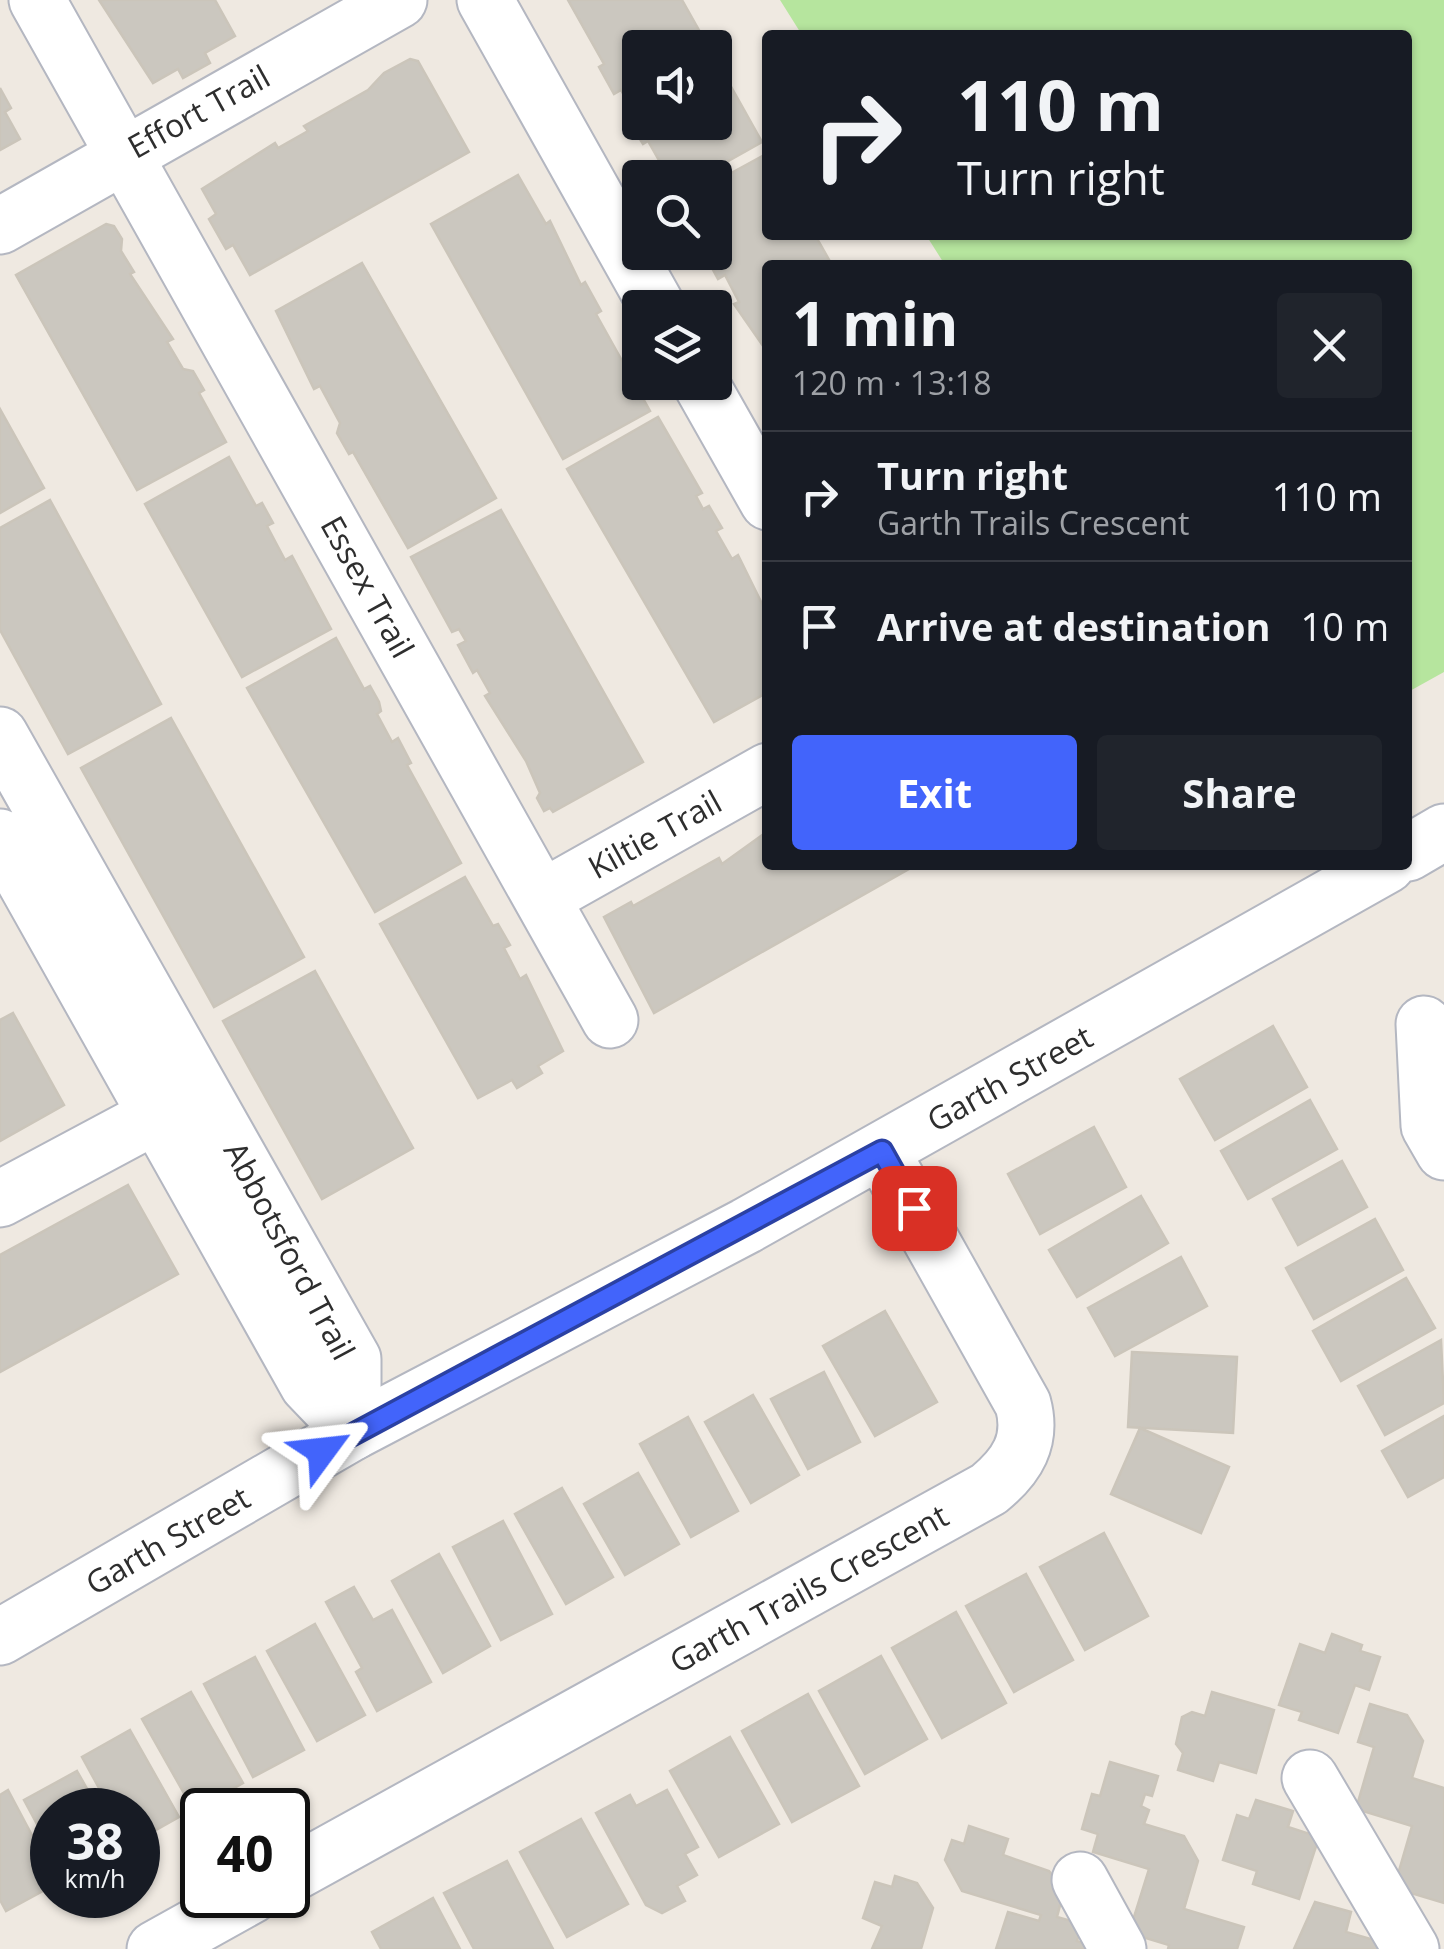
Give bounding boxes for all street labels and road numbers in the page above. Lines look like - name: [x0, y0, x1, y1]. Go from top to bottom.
- street label: Effort Trail: [120, 54, 277, 167]
- street label: Essex Trail: [312, 508, 425, 665]
- street label: Kiltie Trail: [580, 779, 729, 888]
- street label: Garth Street: [919, 1015, 1100, 1141]
- street label: Abbotsford Trail: [215, 1134, 366, 1367]
- street label: Garth Street: [77, 1475, 257, 1604]
- street label: Garth Trails Crescent: [661, 1493, 955, 1682]

